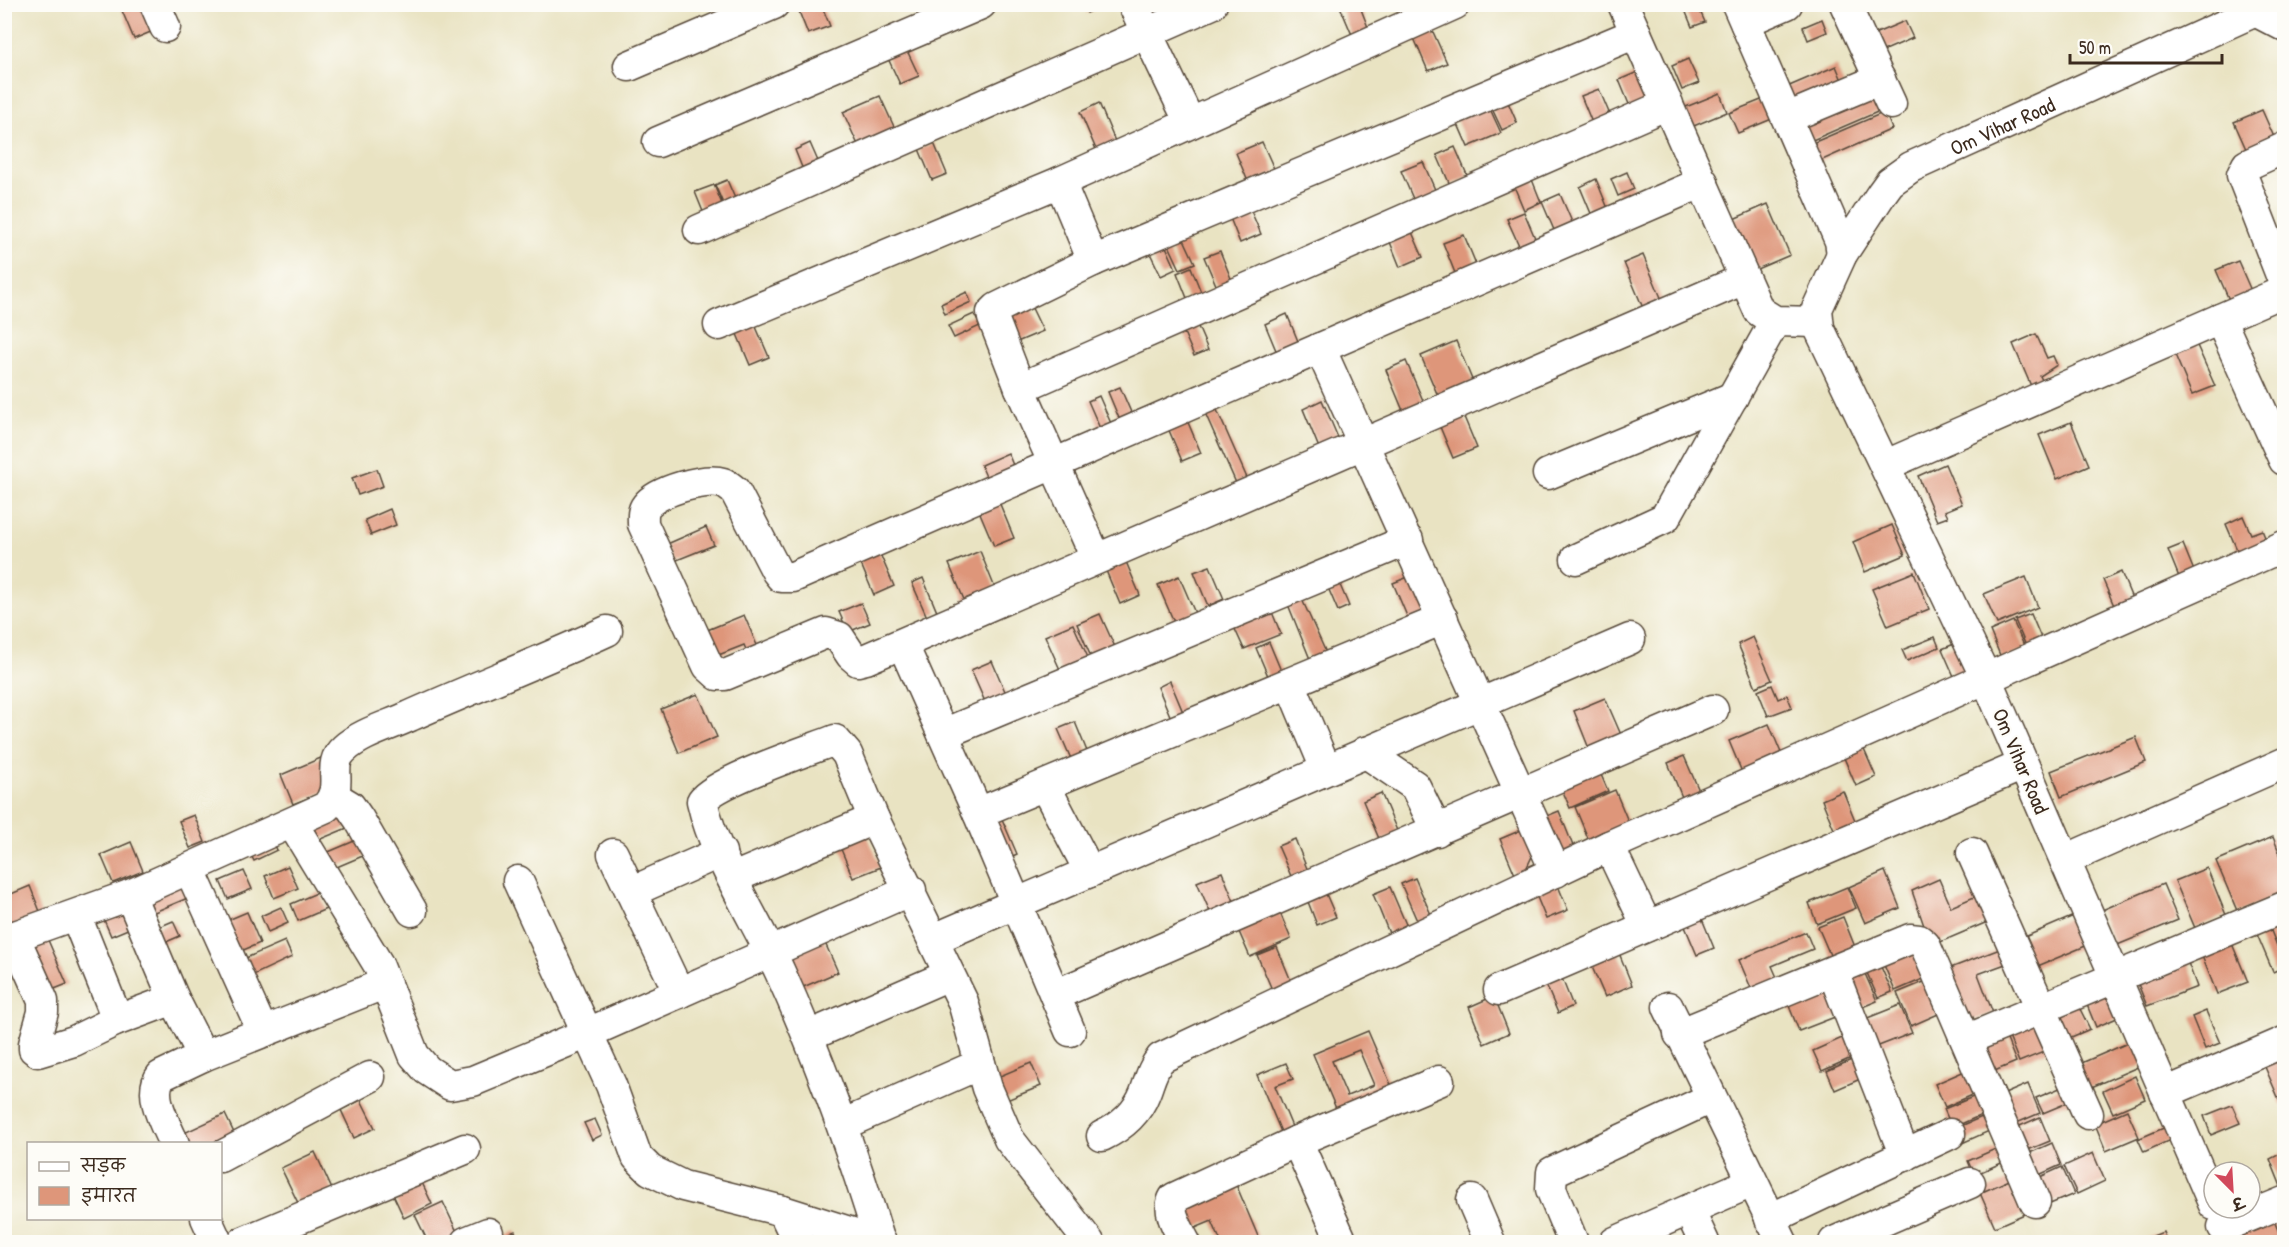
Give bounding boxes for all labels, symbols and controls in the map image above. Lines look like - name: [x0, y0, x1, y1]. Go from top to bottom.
- scale bar: [2070, 27, 2222, 65]
- text: 50 m: [2079, 35, 2111, 60]
- street label: Om Vihar Road: [1945, 89, 2059, 162]
- street label: Om Vihar Road: [1986, 704, 2056, 818]
- legend: [27, 1142, 222, 1220]
- text: सड़क: [80, 1153, 126, 1178]
- north arrow: [2202, 1160, 2262, 1220]
- text: इमारत: [81, 1183, 137, 1208]
- text: उ: [2228, 1191, 2249, 1216]

